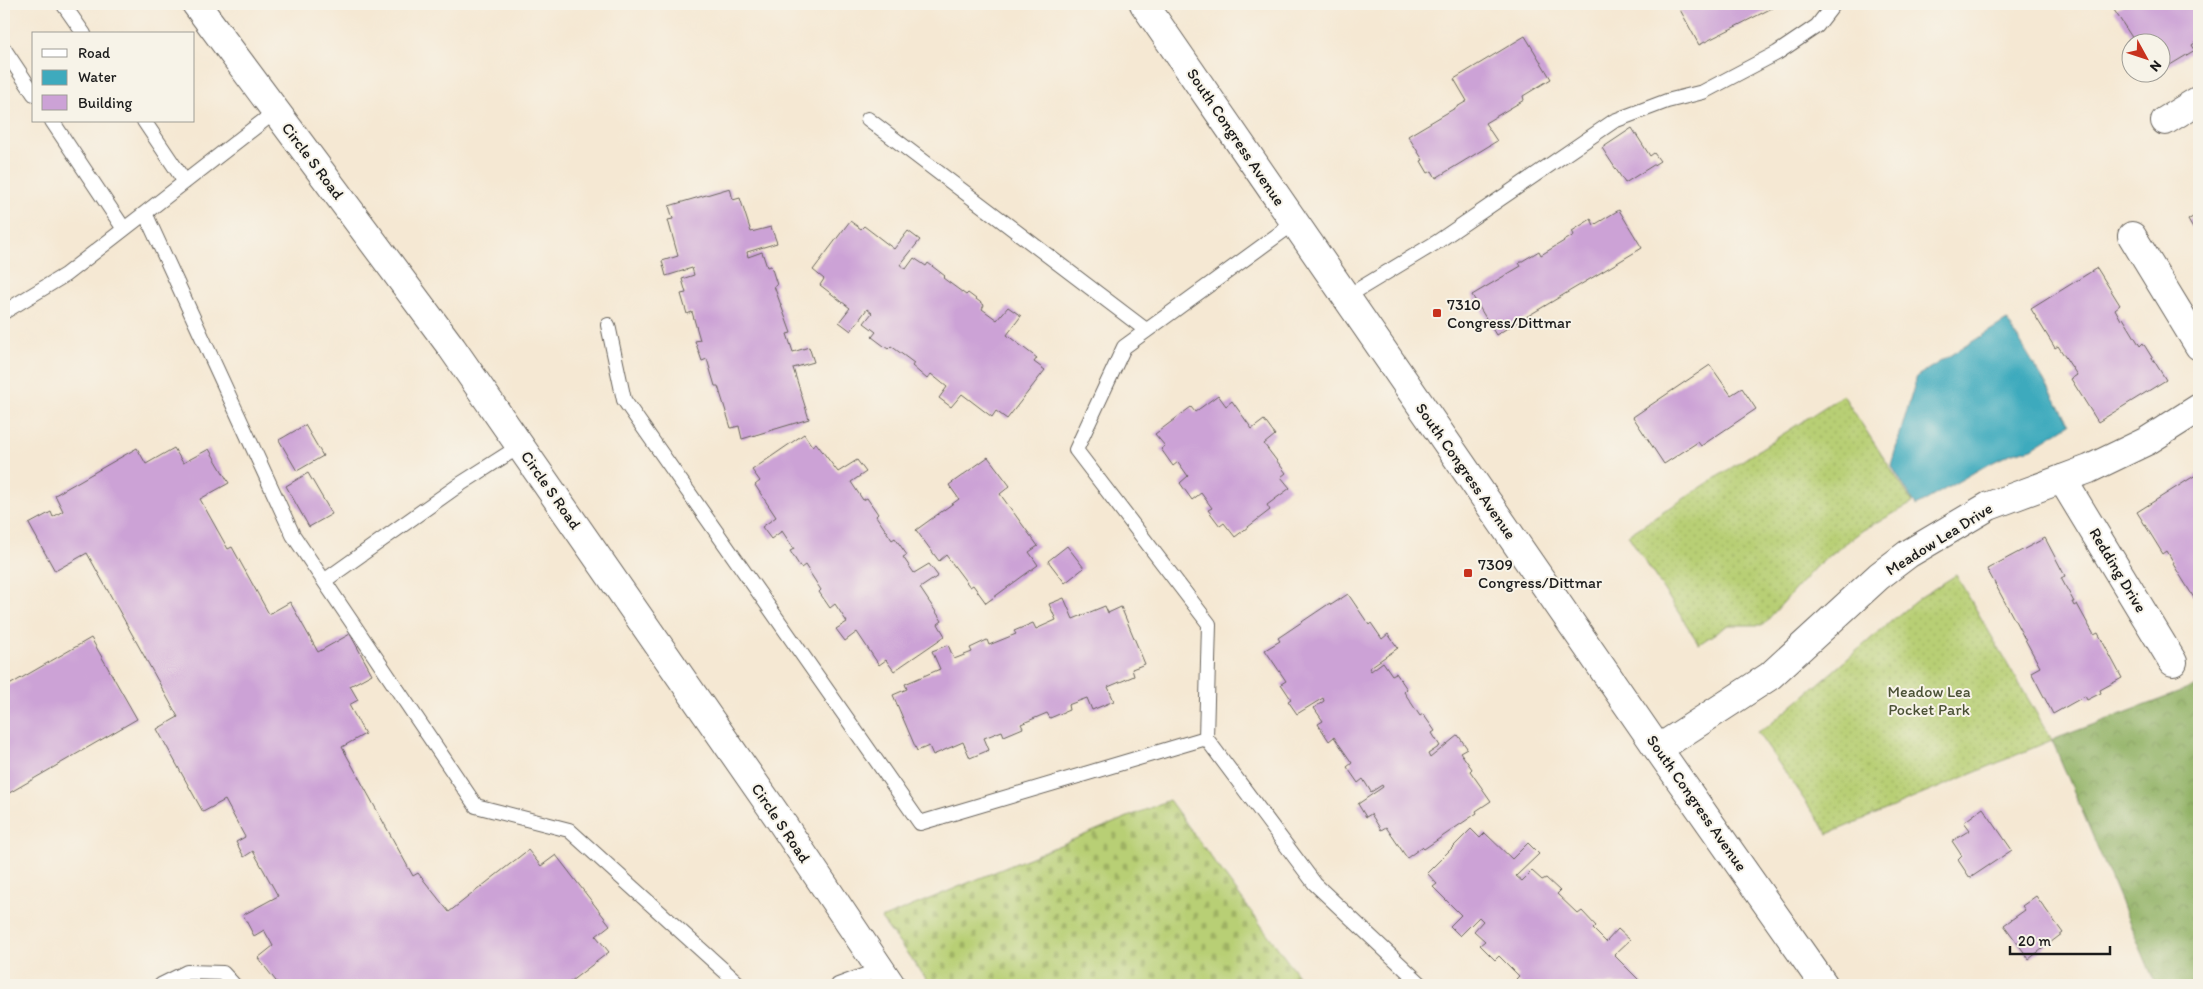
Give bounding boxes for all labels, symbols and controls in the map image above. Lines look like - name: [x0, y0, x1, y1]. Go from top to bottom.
- legend: [32, 32, 195, 122]
- north arrow: [2120, 32, 2170, 82]
- text: Road: [78, 44, 111, 62]
- text: N: [2146, 57, 2165, 75]
- street label: South Congress Avenue: [1183, 65, 1289, 209]
- text: Water: [78, 68, 117, 86]
- text: Building: [78, 94, 132, 112]
- street label: Circle S Road: [278, 119, 348, 203]
- place label: 7310 Congress/Dittmar: [1447, 295, 1571, 332]
- marker: 7310 Congress/Dittmar: [1431, 307, 1443, 319]
- street label: South Congress Avenue: [1412, 399, 1520, 543]
- street label: Circle S Road: [517, 447, 585, 533]
- street label: Meadow Lea Drive: [1882, 499, 1996, 579]
- street label: Redding Drive: [2085, 524, 2151, 616]
- place label: 7309 Congress/Dittmar: [1478, 555, 1602, 592]
- marker: 7309 Congress/Dittmar: [1462, 567, 1474, 579]
- park label: Meadow Lea Pocket Park: [1887, 682, 1971, 719]
- street label: South Congress Avenue: [1643, 731, 1751, 875]
- street label: Circle S Road: [748, 780, 815, 866]
- scale bar: [2010, 924, 2110, 956]
- text: 20 m: [2018, 932, 2052, 950]

